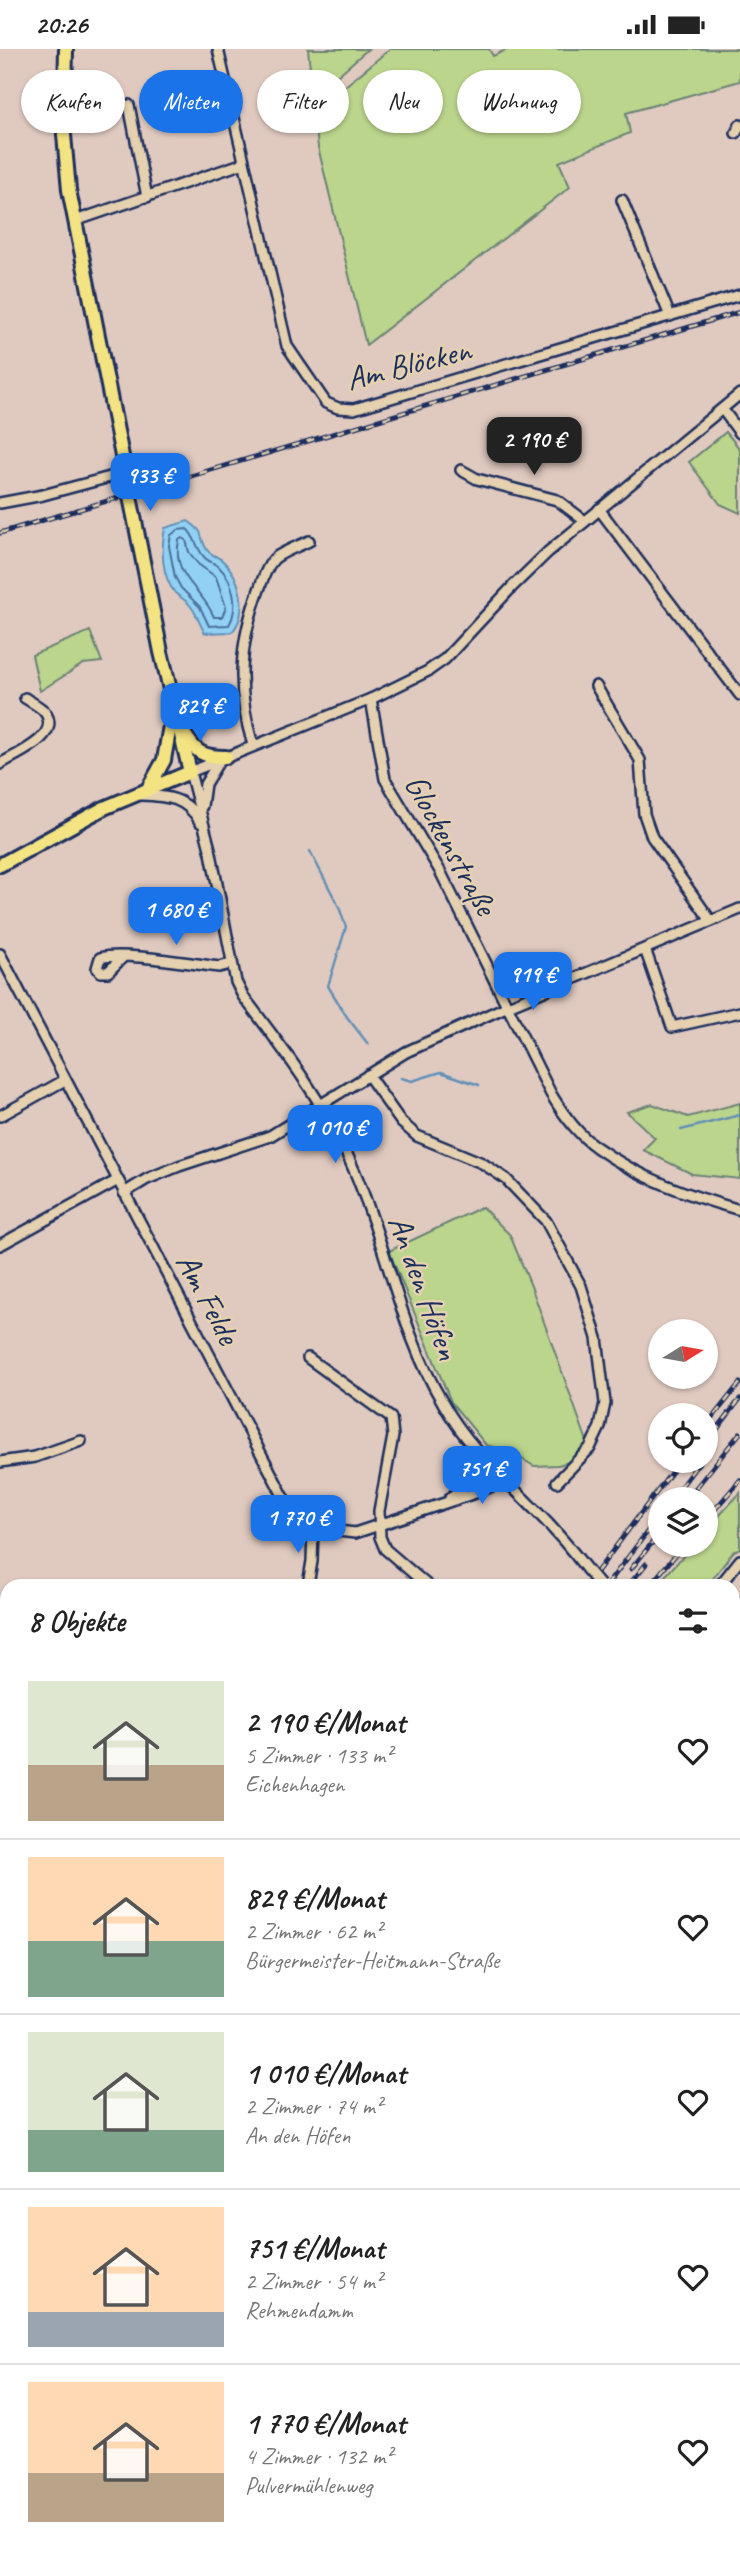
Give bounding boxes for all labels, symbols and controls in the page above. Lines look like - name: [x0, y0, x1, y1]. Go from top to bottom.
- text: 20:26: [35, 8, 88, 41]
- chip: Kaufen: [21, 70, 125, 133]
- chip: Mieten: [139, 70, 243, 133]
- chip: Filter: [257, 70, 349, 133]
- chip: Neu: [363, 70, 443, 133]
- chip: Wohnung: [457, 70, 581, 133]
- street label: Am Blöcken: [342, 328, 477, 400]
- pin: 2 190 €: [469, 417, 599, 477]
- text: 2 190 €: [503, 425, 565, 454]
- pin: 933 €: [101, 454, 199, 513]
- text: 933 €: [127, 461, 173, 490]
- pin: 829 €: [151, 683, 249, 743]
- text: 829 €: [177, 691, 223, 720]
- street label: Glockenstraße: [395, 767, 508, 924]
- pin: 1 680 €: [111, 887, 241, 947]
- text: 1 680 €: [144, 895, 208, 924]
- pin: 919 €: [484, 953, 582, 1012]
- text: 919 €: [510, 960, 556, 989]
- pin: 1 010 €: [270, 1105, 400, 1165]
- text: 1 010 €: [304, 1113, 366, 1142]
- street label: An den Höfen: [379, 1209, 470, 1366]
- street label: Am Felde: [167, 1246, 251, 1353]
- north arrow: [648, 1319, 718, 1389]
- map controls: [648, 1319, 718, 1557]
- button: locate: [648, 1403, 718, 1473]
- pin: 751 €: [433, 1447, 531, 1506]
- text: 751 €: [459, 1454, 505, 1483]
- button: layers: [648, 1487, 718, 1557]
- pin: 1 770 €: [233, 1495, 363, 1555]
- text: 1 770 €: [267, 1503, 329, 1532]
- text: 8 Objekte: [28, 1602, 125, 1640]
- icon: filters: [674, 1602, 712, 1640]
- text: 2 190 €/Monat: [245, 1703, 405, 1741]
- icon: home: [84, 1709, 168, 1793]
- icon: heart: [674, 1732, 712, 1770]
- text: 5 Zimmer · 133 m²: [245, 1741, 392, 1770]
- text: Eichenhagen: [245, 1770, 344, 1799]
- text: 829 €/Monat: [245, 1879, 385, 1917]
- icon: home: [84, 1885, 168, 1969]
- icon: heart: [674, 1908, 712, 1946]
- text: 2 Zimmer · 62 m²: [245, 1917, 382, 1946]
- text: Bürgermeister-Heitmann-Straße: [245, 1946, 499, 1975]
- text: 1 010 €/Monat: [245, 2054, 406, 2092]
- icon: home: [84, 2060, 168, 2144]
- icon: heart: [674, 2083, 712, 2121]
- text: 2 Zimmer · 74 m²: [245, 2092, 382, 2121]
- text: An den Höfen: [245, 2121, 350, 2150]
- text: 751 €/Monat: [245, 2229, 384, 2267]
- icon: home: [84, 2235, 168, 2319]
- icon: heart: [674, 2258, 712, 2296]
- text: 2 Zimmer · 54 m²: [245, 2267, 382, 2296]
- text: Rehmendamm: [245, 2296, 353, 2325]
- text: 1 770 €/Monat: [245, 2404, 405, 2442]
- icon: home: [84, 2410, 168, 2494]
- icon: heart: [674, 2433, 712, 2471]
- text: 4 Zimmer · 132 m²: [245, 2442, 392, 2471]
- text: Pulvermühlenweg: [245, 2471, 372, 2500]

